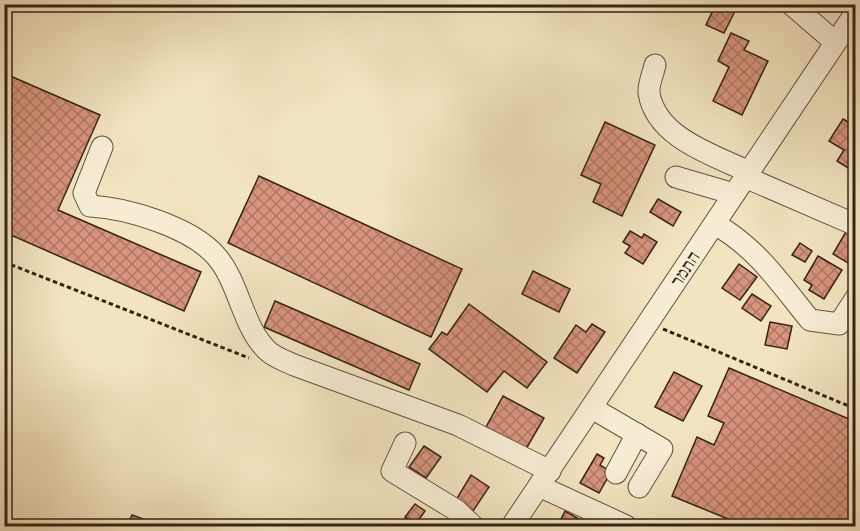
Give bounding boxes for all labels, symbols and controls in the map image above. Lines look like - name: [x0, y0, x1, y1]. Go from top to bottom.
- street label: התמר: [668, 249, 704, 290]

